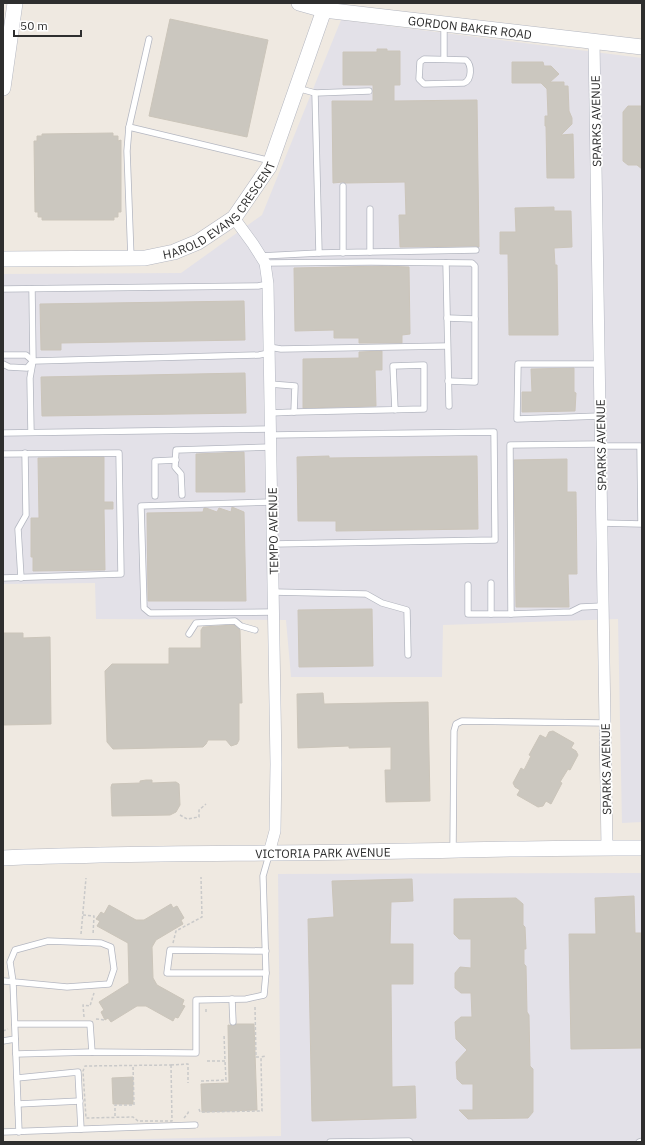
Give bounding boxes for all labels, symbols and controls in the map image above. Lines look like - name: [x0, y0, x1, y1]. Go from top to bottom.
- scale bar: [14, 12, 81, 38]
- street label: GORDON BAKER ROAD: [407, 12, 533, 42]
- text: 50 m: [20, 18, 48, 33]
- street label: SPARKS AVENUE: [588, 75, 604, 167]
- street label: HAROLD EVANS CRESCENT: [161, 160, 278, 262]
- street label: SPARKS AVENUE: [593, 399, 609, 491]
- street label: TEMPO AVENUE: [265, 487, 281, 575]
- street label: SPARKS AVENUE: [598, 723, 614, 815]
- street label: VICTORIA PARK AVENUE: [255, 844, 391, 861]

